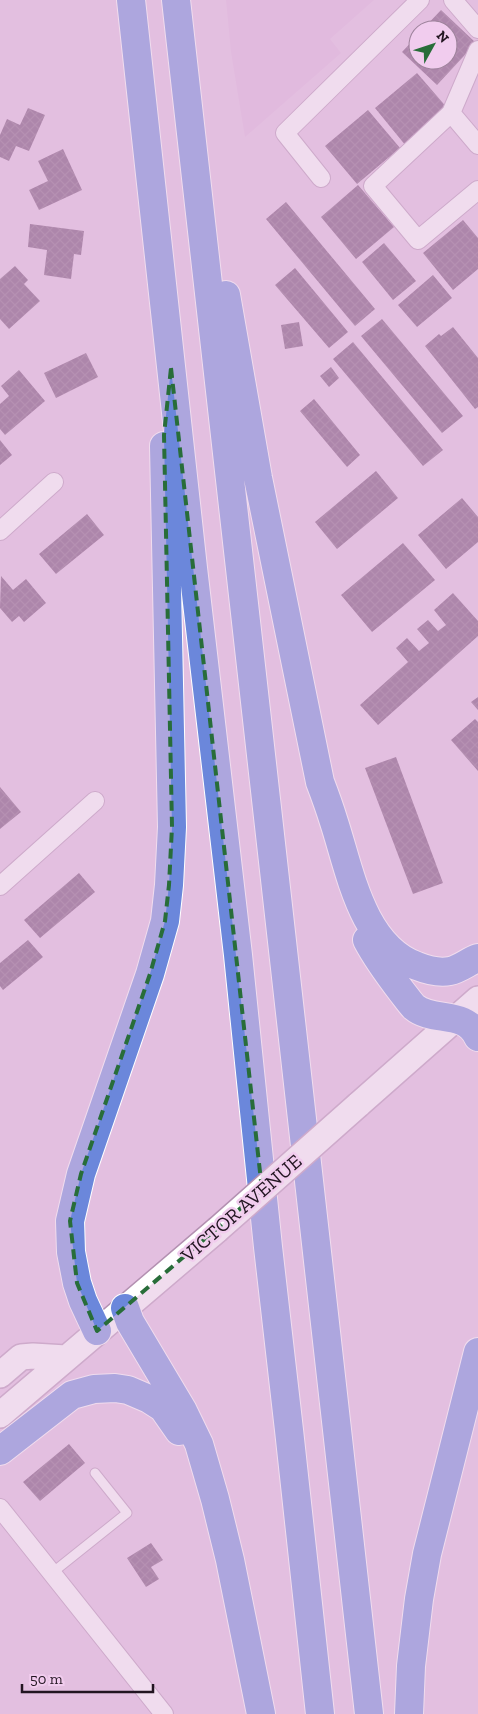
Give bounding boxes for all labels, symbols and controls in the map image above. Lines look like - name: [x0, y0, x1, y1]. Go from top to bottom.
- north arrow: [408, 20, 458, 70]
- text: N: [433, 27, 453, 47]
- street label: VICTOR AVENUE: [175, 1149, 306, 1268]
- scale bar: [22, 1662, 154, 1694]
- text: 50 m: [30, 1670, 63, 1688]

